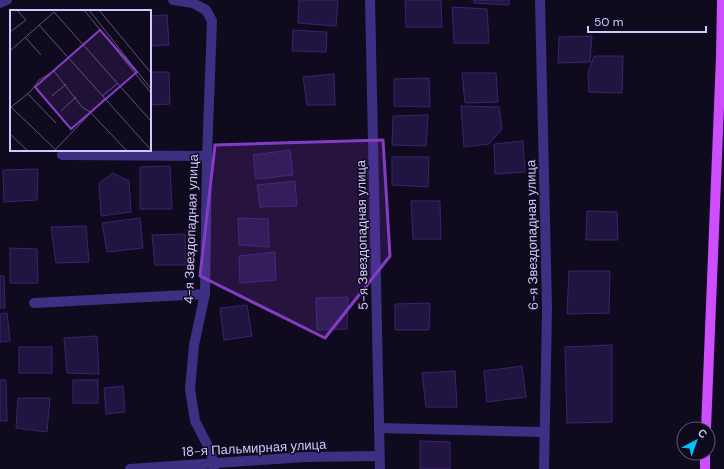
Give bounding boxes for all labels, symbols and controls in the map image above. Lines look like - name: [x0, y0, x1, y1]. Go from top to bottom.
- scale bar: [588, 8, 706, 34]
- inset map: [10, 10, 151, 151]
- text: 50 m: [594, 14, 623, 30]
- street label: 4-я Звездопадная улица: [180, 153, 202, 304]
- street label: 5-я Звездопадная улица: [352, 159, 372, 310]
- street label: 6-я Звездопадная улица: [522, 159, 542, 310]
- north arrow: [676, 421, 716, 461]
- text: С: [695, 426, 710, 441]
- street label: 18-я Пальмирная улица: [181, 436, 327, 460]

